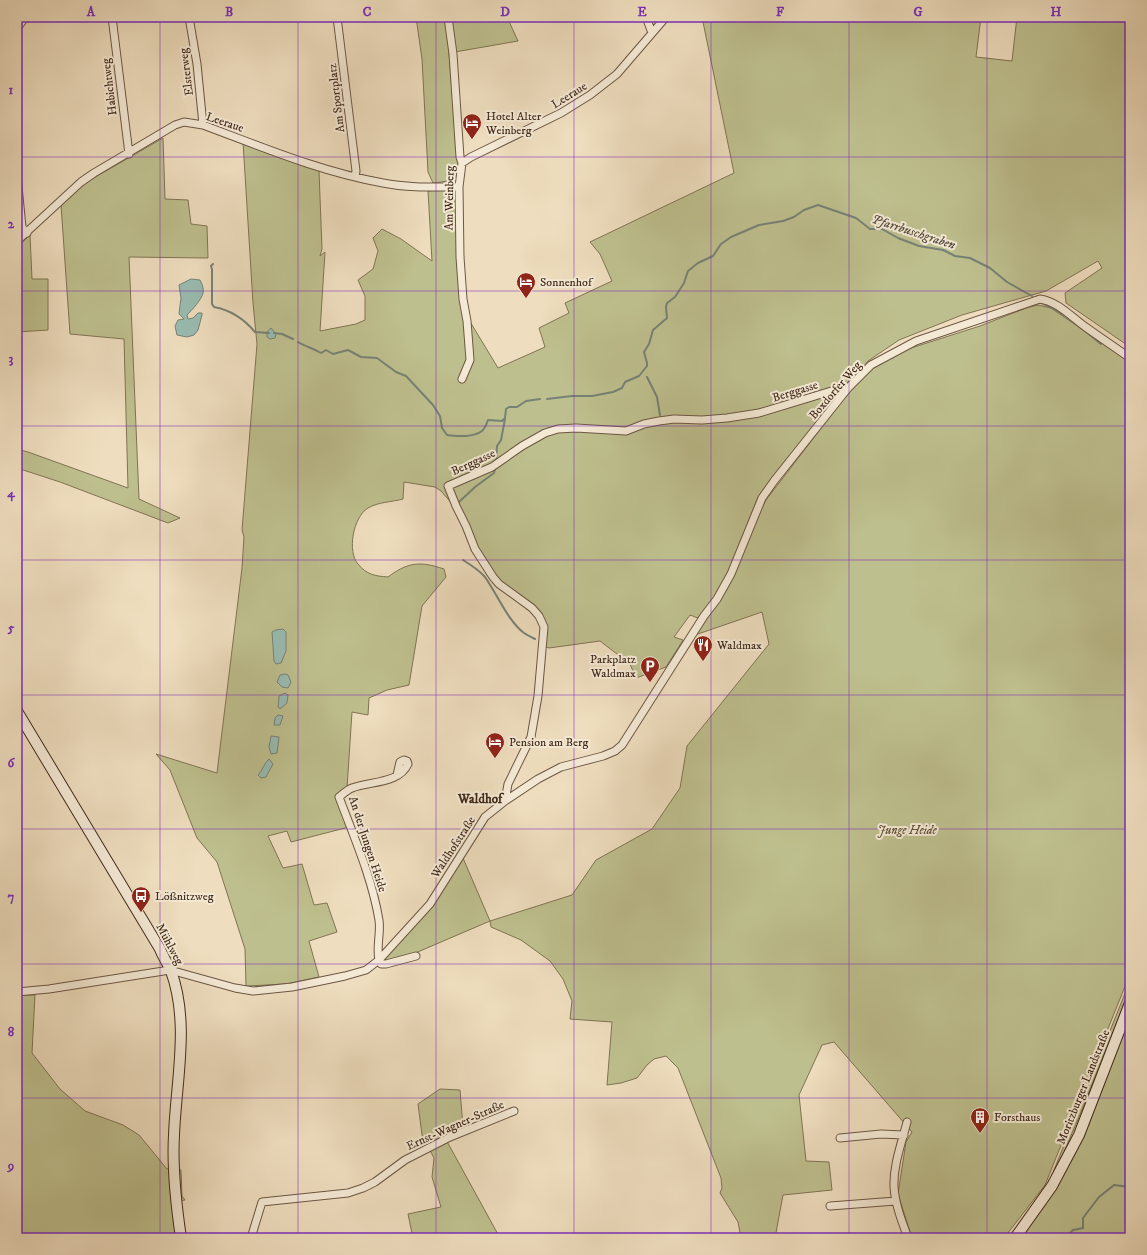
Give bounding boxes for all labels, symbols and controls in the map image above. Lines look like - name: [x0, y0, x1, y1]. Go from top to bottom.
- text: A: [86, 4, 96, 20]
- text: B: [225, 4, 233, 20]
- text: C: [363, 4, 372, 20]
- text: D: [500, 4, 510, 20]
- text: E: [637, 4, 647, 20]
- text: F: [776, 4, 785, 20]
- text: G: [913, 4, 923, 20]
- text: H: [1051, 4, 1062, 20]
- street label: Elsterweg: [176, 47, 197, 97]
- street label: Habichtweg: [99, 57, 120, 116]
- street label: Am Sportplatz: [325, 63, 348, 133]
- street label: Leeraue: [549, 79, 590, 112]
- text: 1: [9, 82, 14, 98]
- street label: Leeraue: [204, 109, 246, 136]
- place label: Hotel Alter Weinberg: [485, 109, 542, 138]
- hotel icon: Hotel Alter Weinberg: [461, 112, 483, 140]
- street label: Am Weinberg: [441, 165, 458, 231]
- water label: Pfarrbuschgraben: [870, 211, 958, 253]
- text: 2: [8, 216, 15, 232]
- hotel icon: Sonnenhof: [515, 271, 537, 299]
- place label: Sonnenhof: [540, 275, 594, 290]
- text: 3: [9, 351, 14, 367]
- street label: Boxdorfer Weg: [806, 358, 865, 423]
- street label: Berggasse: [771, 377, 820, 405]
- street label: Berggasse: [449, 446, 498, 479]
- text: 4: [6, 485, 15, 502]
- text: 5: [7, 620, 15, 636]
- restaurant icon: Waldmax: [692, 634, 714, 662]
- place label: Waldmax: [716, 638, 762, 653]
- place label: Parkplatz Waldmax: [590, 652, 636, 681]
- parking icon: Parkplatz Waldmax: [639, 655, 661, 683]
- hotel icon: Pension am Berg: [484, 731, 506, 759]
- place label: Pension am Berg: [509, 735, 589, 750]
- text: 6: [8, 755, 16, 771]
- district label: Waldhof: [457, 791, 505, 807]
- street label: An der Jungen Heide: [345, 794, 390, 894]
- street label: Waldhofstraße: [427, 814, 479, 882]
- park label: Junge Heide: [877, 823, 937, 838]
- bus stop icon: Lößnitzweg: [130, 885, 152, 913]
- text: 7: [8, 889, 15, 905]
- place label: Lößnitzweg: [155, 889, 214, 904]
- street label: Mühlweg: [152, 921, 187, 968]
- text: 8: [8, 1024, 15, 1040]
- street label: Moritzburger Landstraße: [1054, 1028, 1113, 1147]
- street label: Ernst-Wagner-Straße: [404, 1097, 507, 1154]
- building icon: Forsthaus: [969, 1106, 991, 1134]
- place label: Forsthaus: [994, 1110, 1040, 1125]
- text: 9: [7, 1158, 14, 1174]

